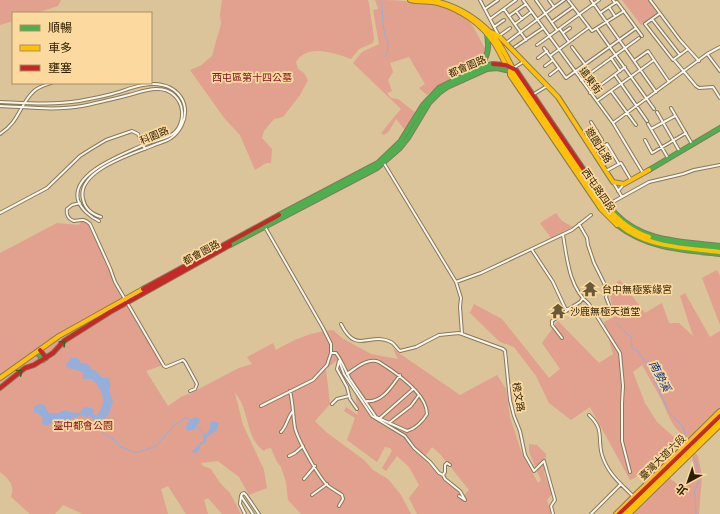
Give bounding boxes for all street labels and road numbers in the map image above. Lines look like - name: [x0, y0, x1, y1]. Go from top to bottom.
- street label: 都會園路: [447, 54, 488, 79]
- street label: 遠東街: [577, 65, 604, 96]
- street label: 科園路: [138, 125, 170, 146]
- street label: 遊園北路: [583, 125, 614, 165]
- street label: 西屯路四段: [580, 167, 617, 214]
- street label: 都會園路: [181, 238, 221, 267]
- street label: 榜文路: [510, 381, 527, 413]
- street label: 臺灣大道六段: [637, 433, 688, 482]

